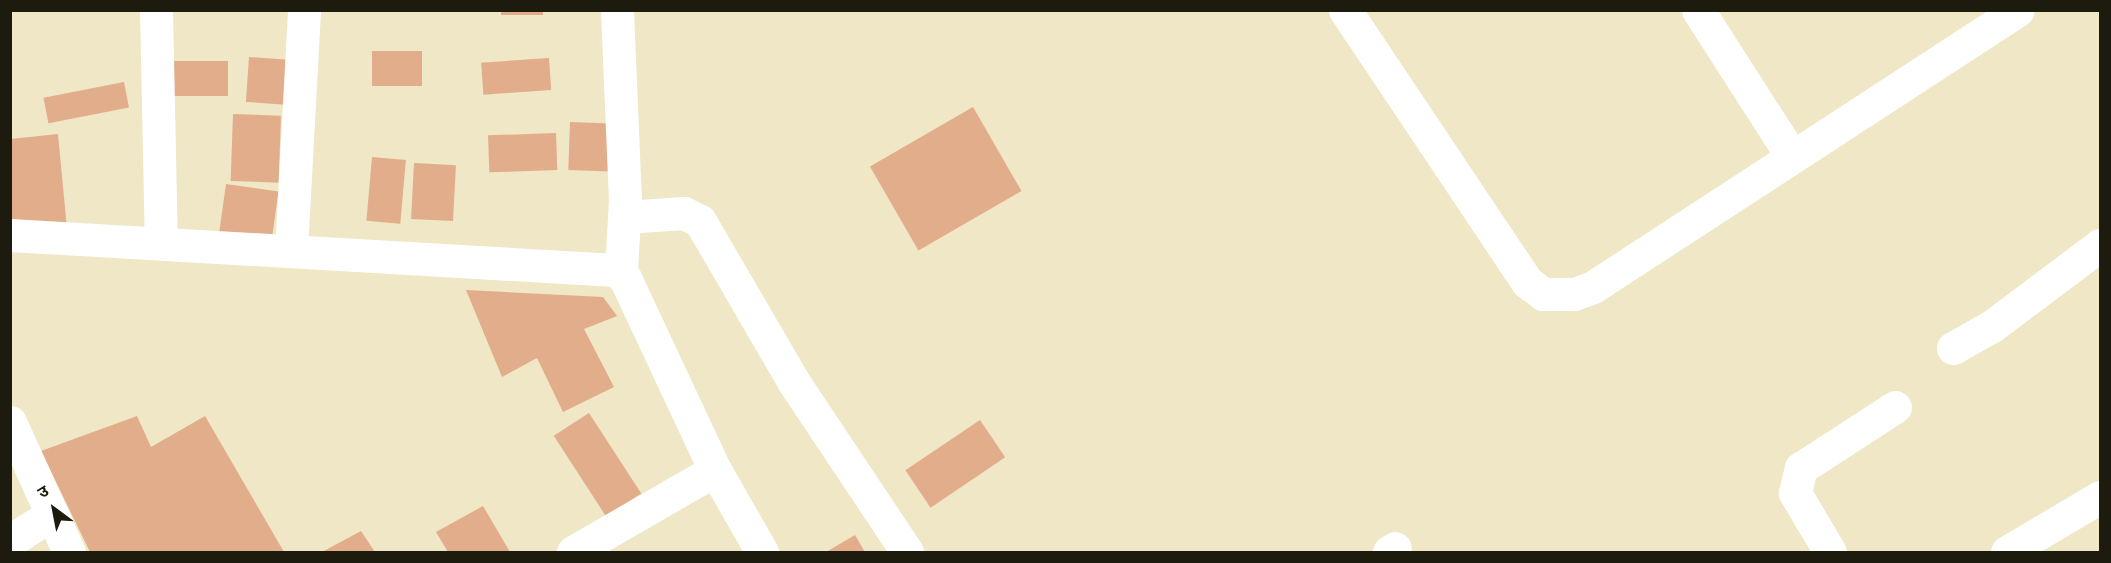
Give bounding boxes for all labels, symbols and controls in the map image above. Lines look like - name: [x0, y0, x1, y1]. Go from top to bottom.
- north arrow: [24, 479, 84, 539]
- text: उ: [35, 482, 54, 505]

